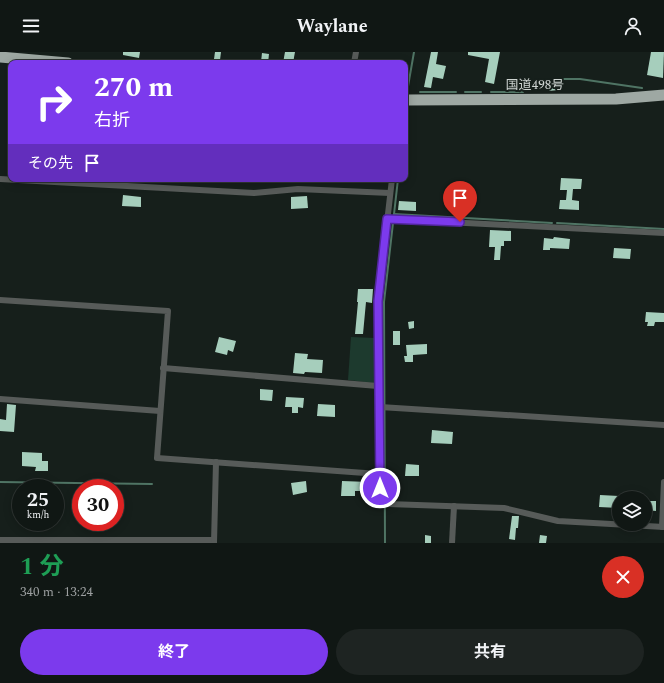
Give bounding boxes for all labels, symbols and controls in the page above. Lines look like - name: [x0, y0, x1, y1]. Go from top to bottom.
- text: Waylane: [296, 13, 368, 40]
- icon: menu: [20, 15, 42, 37]
- icon: person: [622, 15, 644, 37]
- text: 270 m: [94, 66, 173, 109]
- street label: 国道498号: [506, 75, 564, 95]
- icon: right: [28, 76, 80, 128]
- text: 右折: [94, 107, 130, 134]
- text: その先: [28, 152, 73, 175]
- icon: arrive: [81, 152, 103, 174]
- pin: [443, 181, 477, 222]
- icon: arrive: [449, 187, 471, 209]
- position arrow: [359, 467, 401, 509]
- speed limit sign: 30: [72, 479, 124, 531]
- text: 25: [27, 485, 49, 515]
- map controls: [612, 491, 652, 531]
- button: layers: [612, 491, 652, 531]
- text: km/h: [27, 507, 49, 523]
- text: 1 分: [20, 549, 63, 585]
- button: close: [602, 556, 644, 598]
- text: 340 m · 13:24: [20, 582, 93, 602]
- button: 終了: [20, 629, 328, 675]
- button: 共有: [336, 629, 644, 675]

